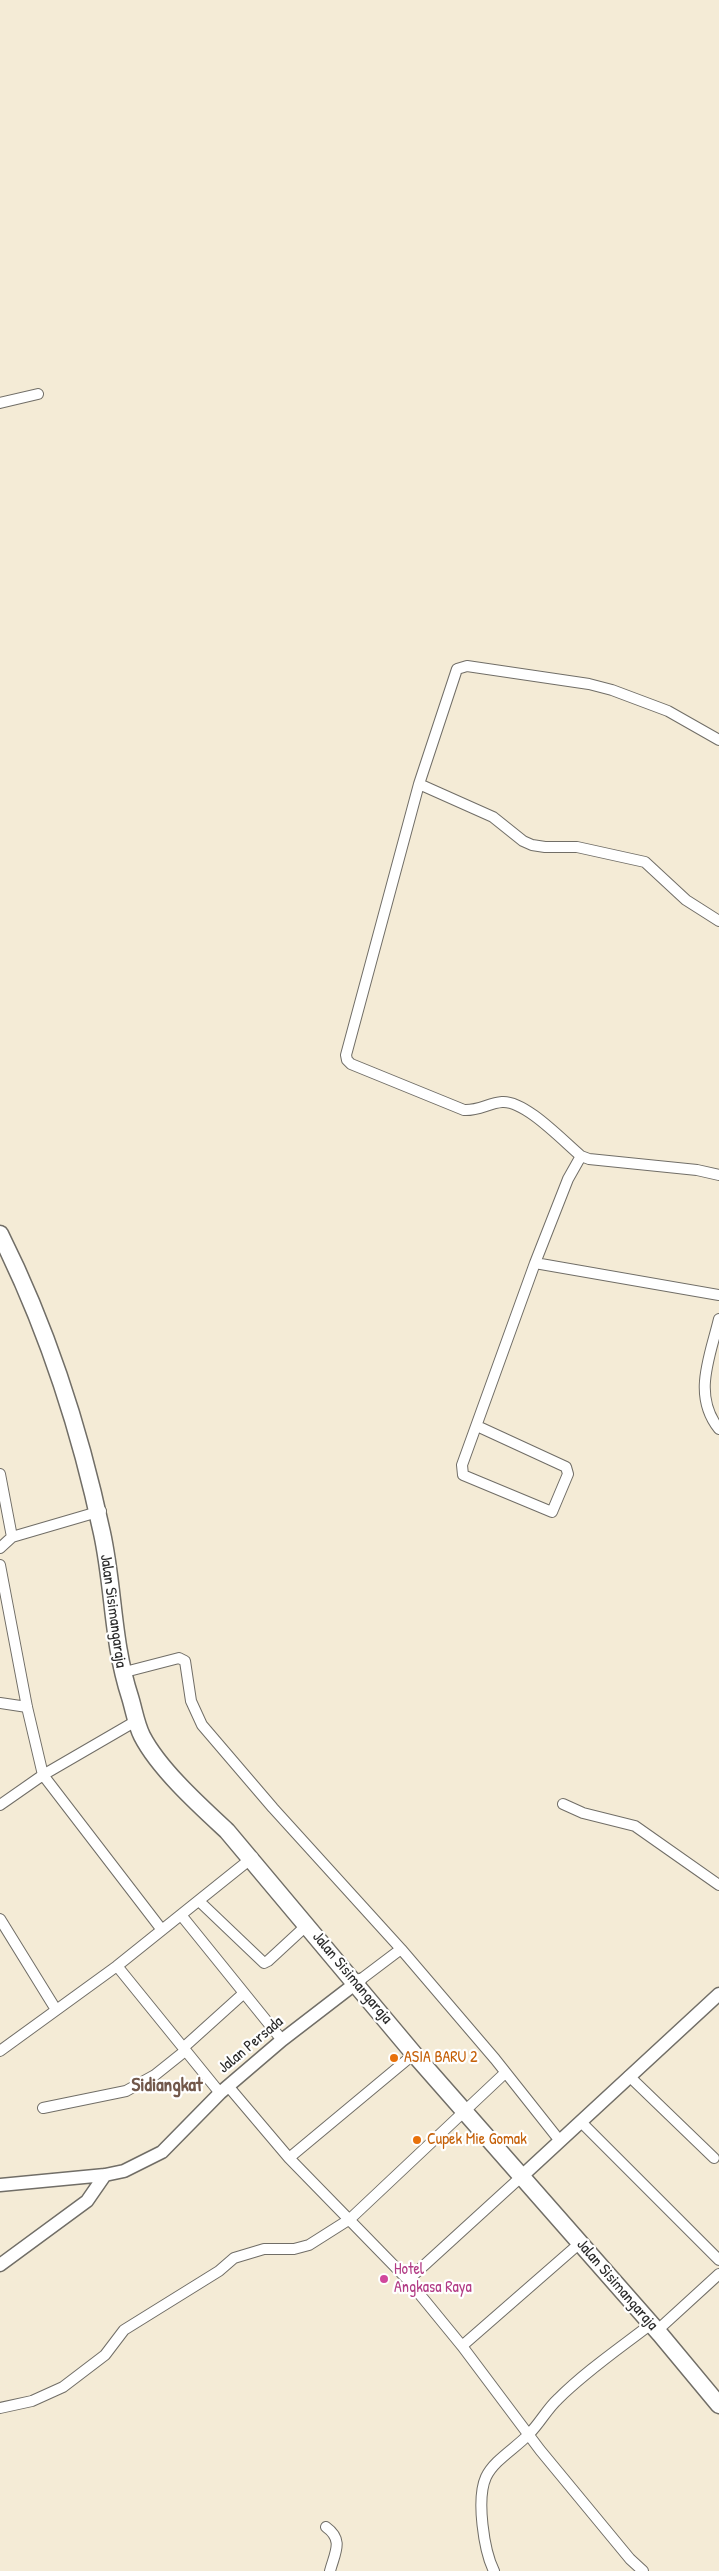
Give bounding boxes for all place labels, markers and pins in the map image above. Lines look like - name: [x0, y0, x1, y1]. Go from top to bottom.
- place label: ASIA BARU 2: [404, 2048, 478, 2068]
- marker: ASIA BARU 2: [388, 2052, 400, 2064]
- place label: Cupek Mie Gomak: [427, 2130, 527, 2150]
- marker: Cupek Mie Gomak: [411, 2134, 423, 2146]
- place label: Hotel Angkasa Raya: [394, 2260, 472, 2298]
- marker: Hotel Angkasa Raya: [378, 2273, 390, 2285]

